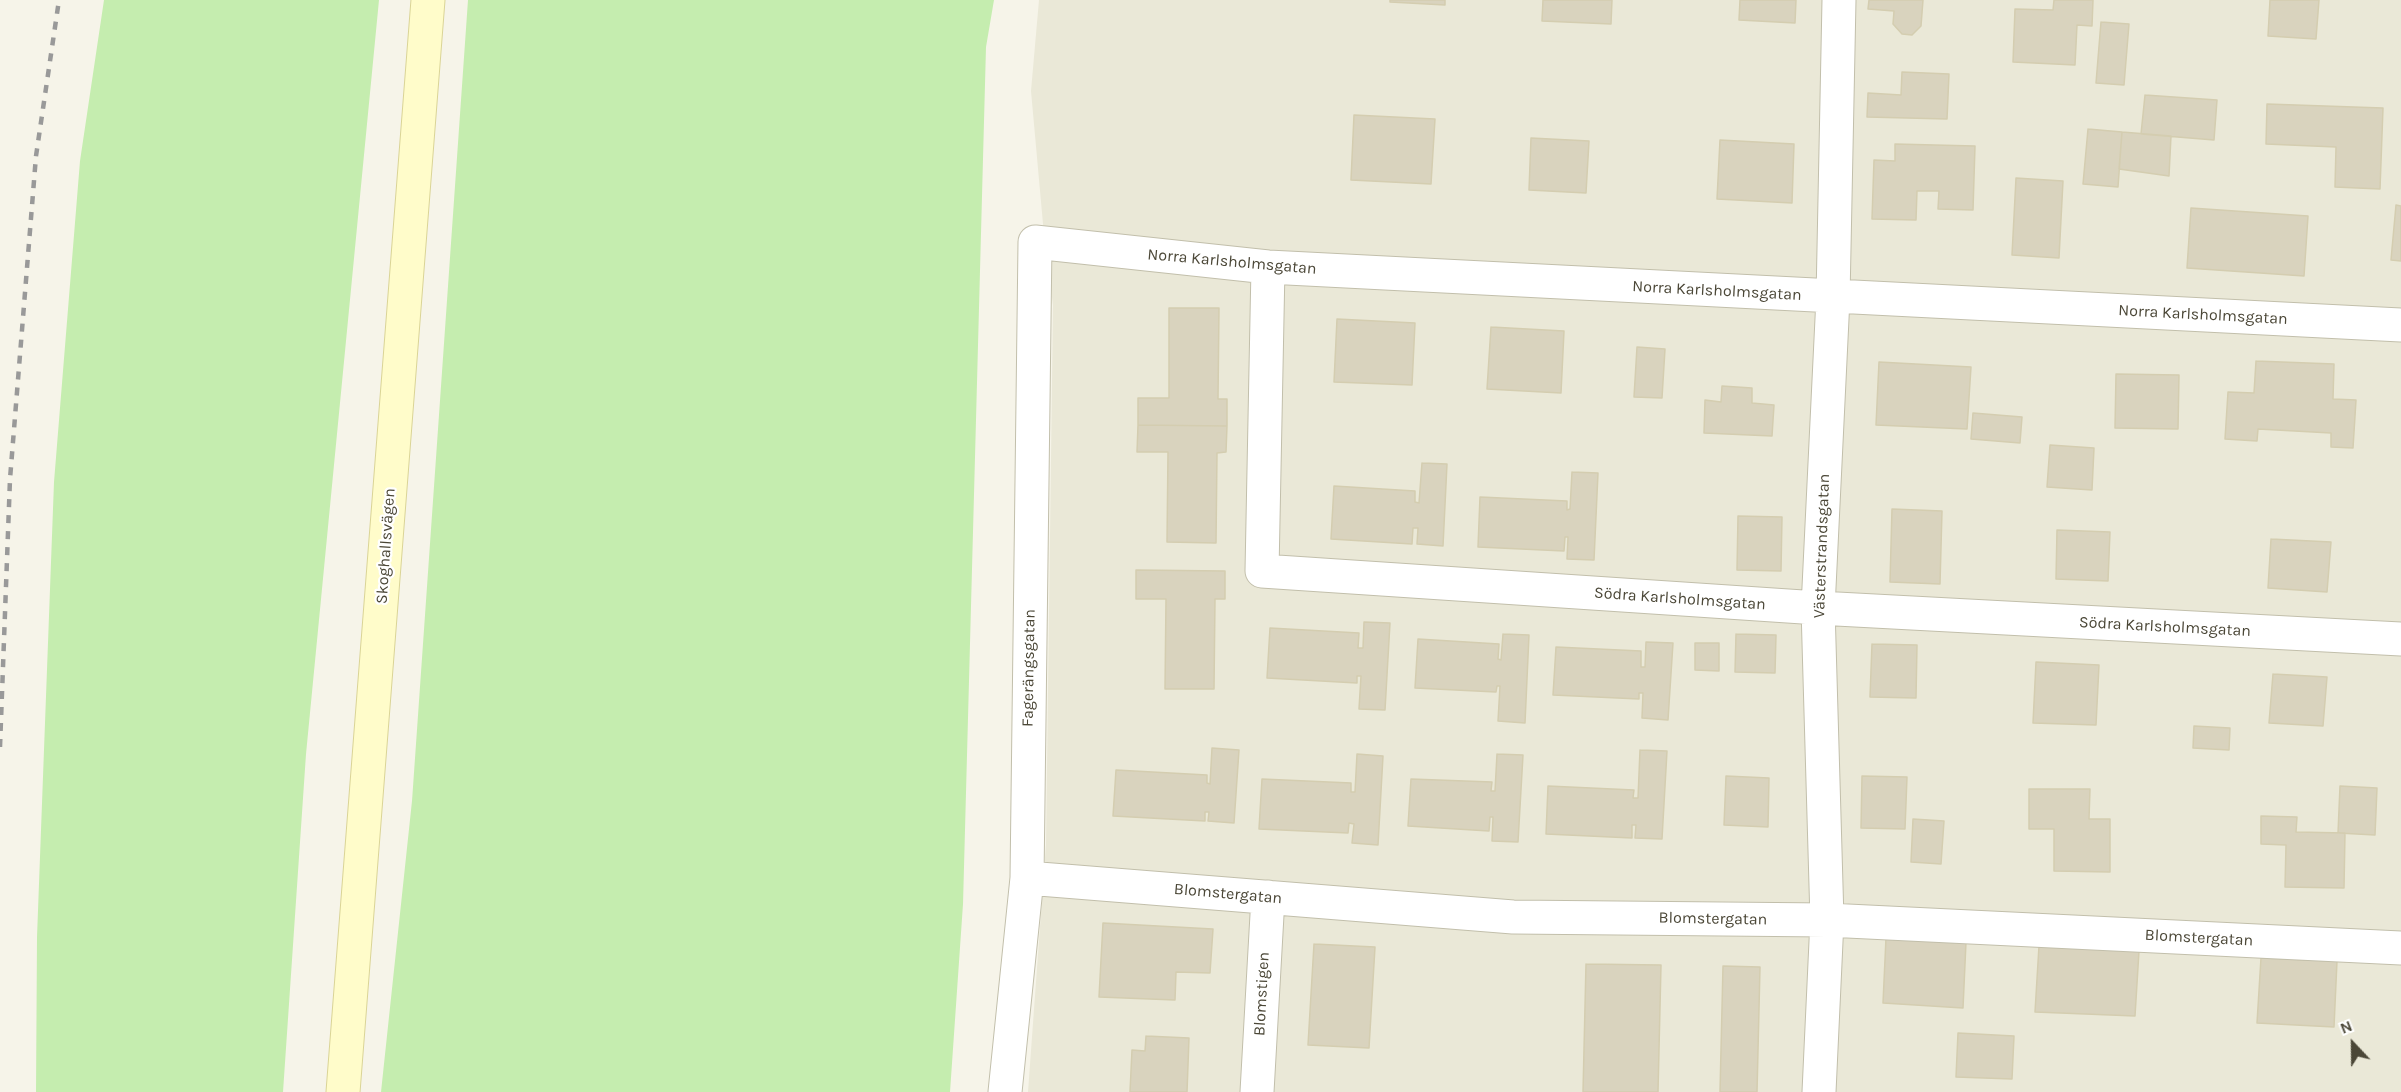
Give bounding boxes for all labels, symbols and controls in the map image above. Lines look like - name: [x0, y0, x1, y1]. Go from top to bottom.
- street label: Norra Karlsholmsgatan: [1147, 245, 1317, 279]
- street label: Norra Karlsholmsgatan: [1632, 277, 1802, 305]
- street label: Norra Karlsholmsgatan: [2118, 301, 2288, 329]
- street label: Västerstrandsgatan: [1810, 473, 1834, 619]
- street label: Skoghallsvägen: [372, 487, 400, 605]
- street label: Södra Karlsholmsgatan: [1594, 583, 1766, 615]
- street label: Fagerängsgatan: [1018, 609, 1040, 727]
- street label: Södra Karlsholmsgatan: [2079, 613, 2251, 641]
- street label: Blomstergatan: [1173, 880, 1283, 908]
- street label: Blomstergatan: [1659, 908, 1767, 930]
- street label: Blomstergatan: [2144, 926, 2254, 950]
- street label: Blomstigen: [1250, 951, 1274, 1037]
- north arrow: [2323, 1014, 2383, 1074]
- text: N: [2337, 1016, 2355, 1038]

